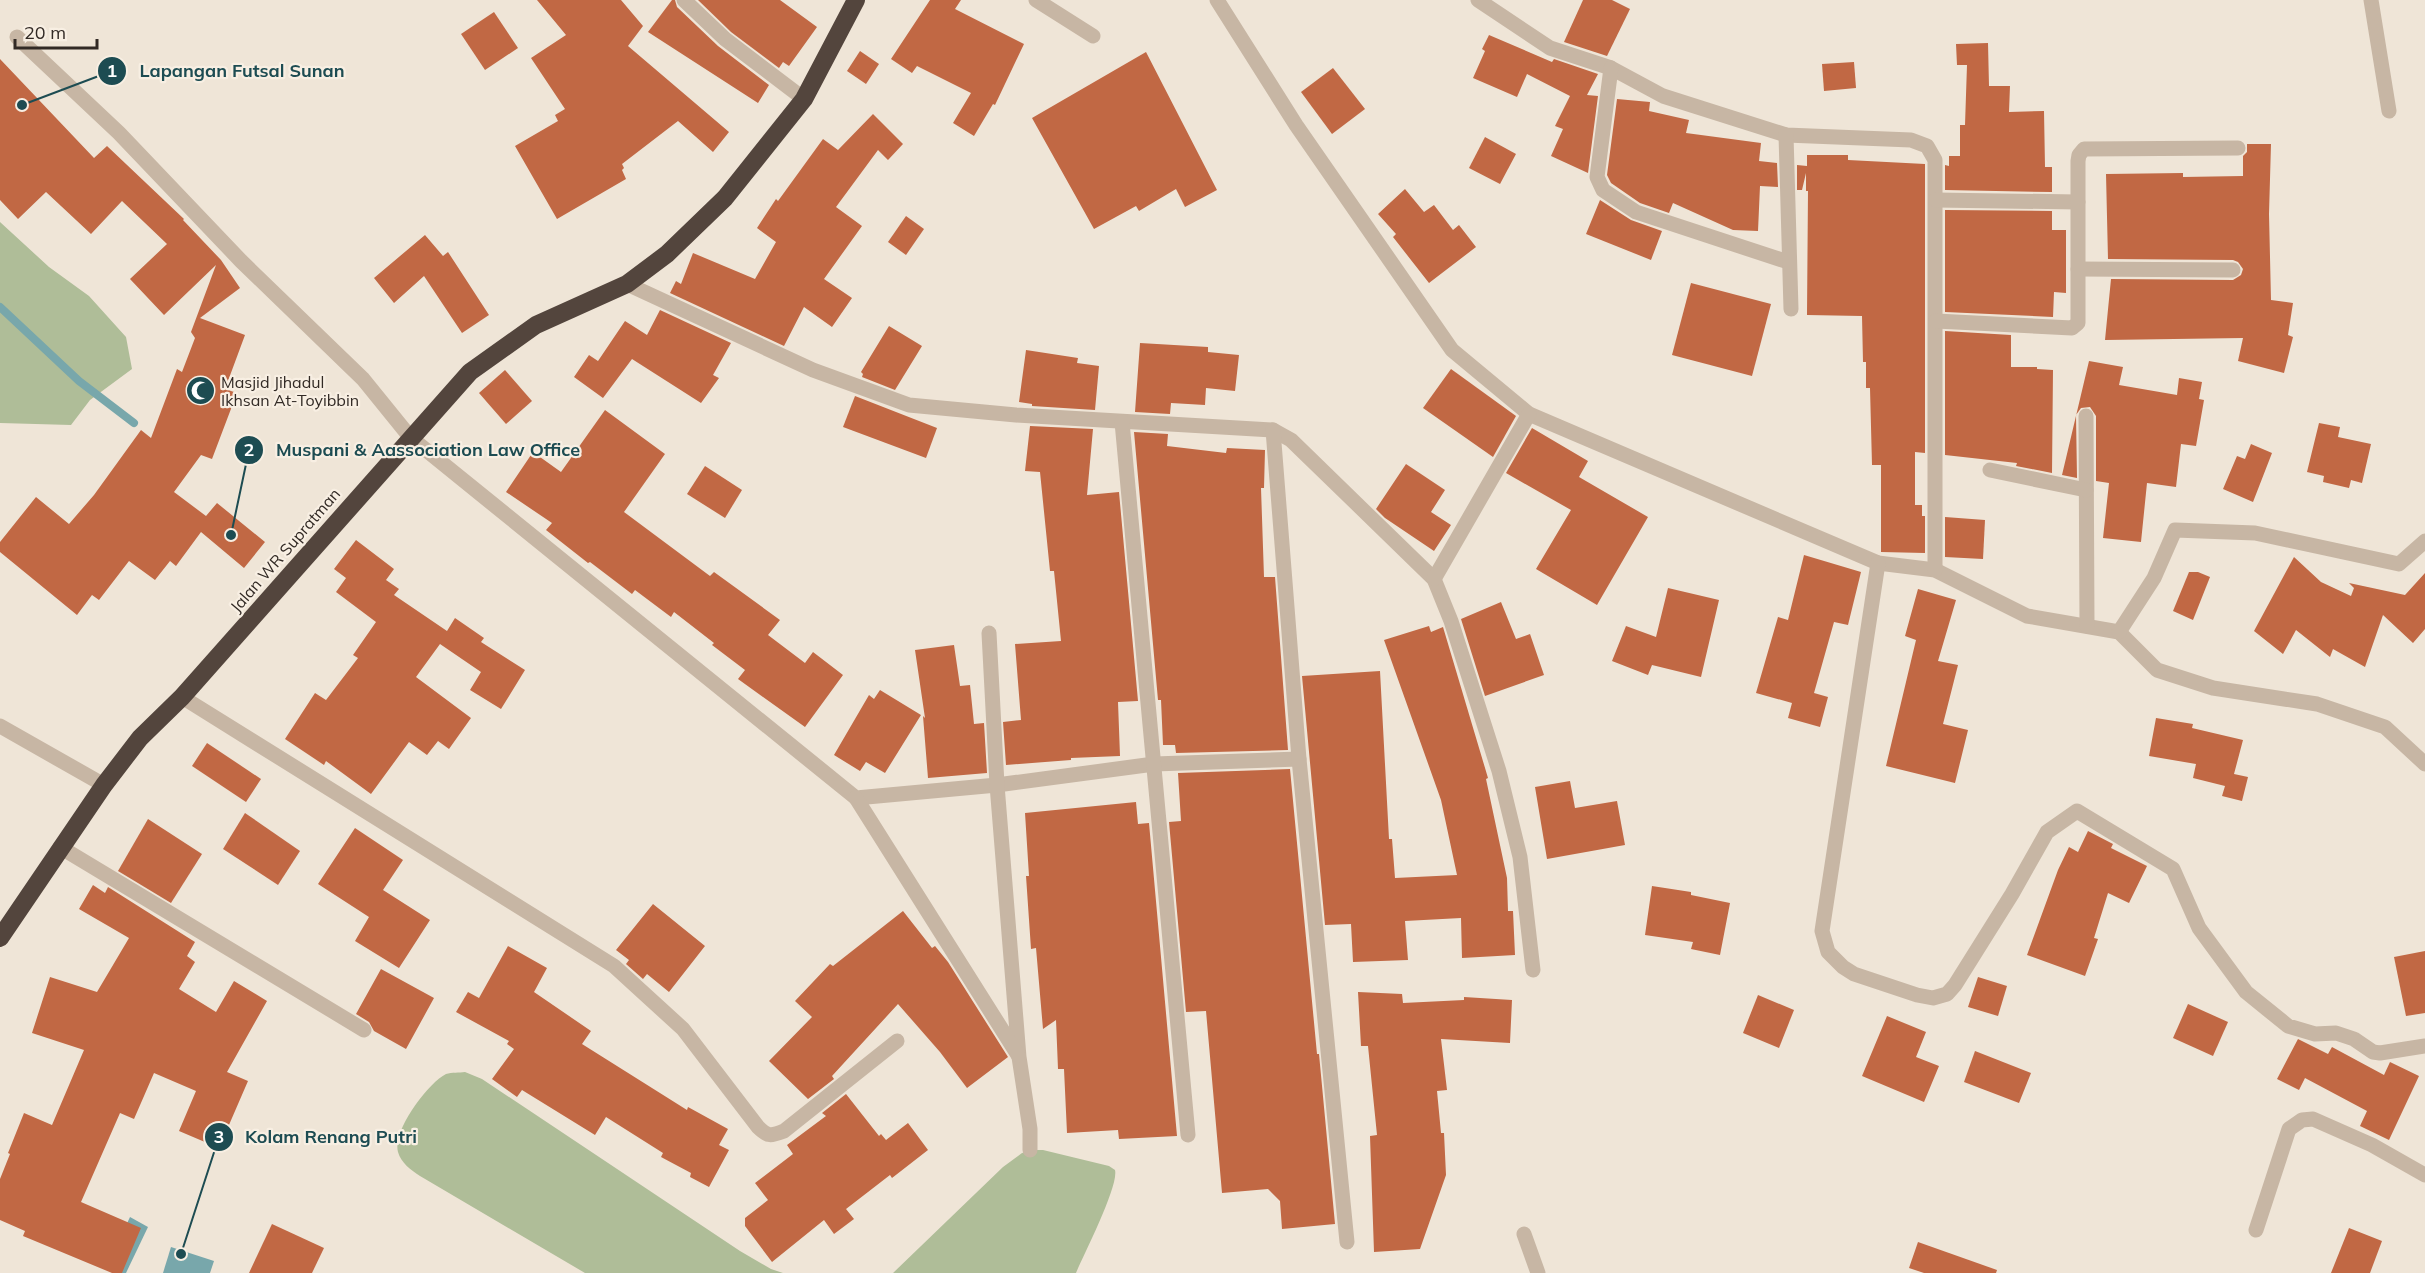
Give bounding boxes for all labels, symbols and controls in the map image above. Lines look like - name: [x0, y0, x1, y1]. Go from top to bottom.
- scale bar: [15, 12, 98, 50]
- text: 20 m: [24, 21, 66, 44]
- callout: Lapangan Futsal Sunan: [97, 53, 357, 89]
- text: 1: [107, 59, 117, 82]
- text: Lapangan Futsal Sunan: [139, 59, 345, 82]
- place label: Masjid Jihadul Ikhsan At-Toyibbin: [221, 372, 359, 410]
- mosque icon: Masjid Jihadul Ikhsan At-Toyibbin: [184, 375, 216, 407]
- callout: Muspani & Aassociation Law Office: [234, 432, 592, 468]
- text: 2: [244, 438, 254, 461]
- text: Muspani & Aassociation Law Office: [276, 438, 580, 461]
- street label: Jalan WR Supratman: [226, 484, 344, 616]
- callout: Kolam Renang Putri: [204, 1119, 429, 1155]
- text: 3: [214, 1125, 224, 1148]
- text: Kolam Renang Putri: [245, 1125, 417, 1148]

